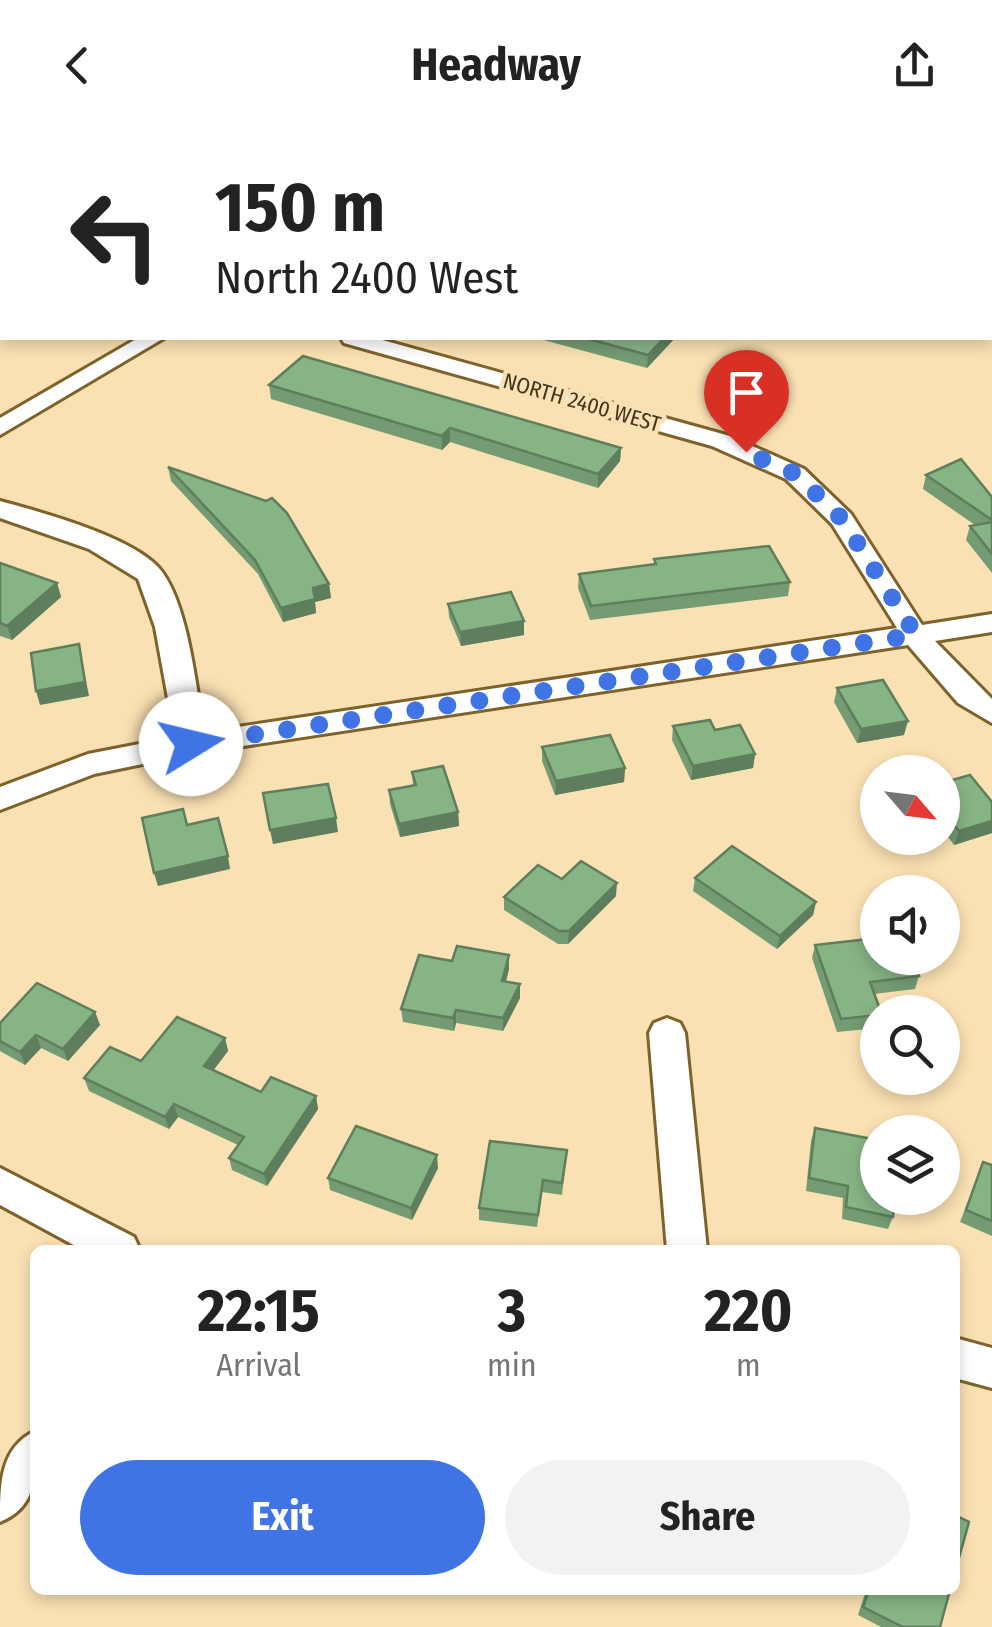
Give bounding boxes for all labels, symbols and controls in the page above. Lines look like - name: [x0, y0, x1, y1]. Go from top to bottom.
- icon: back: [50, 38, 105, 93]
- text: Headway: [411, 38, 581, 92]
- icon: share: [887, 38, 942, 93]
- text: 150 m: [215, 166, 385, 250]
- icon: left: [50, 170, 180, 300]
- text: North 2400 West: [215, 251, 518, 305]
- pin: [704, 350, 789, 453]
- icon: arrive: [719, 365, 774, 420]
- street label: NORTH 2400 WEST: [500, 367, 665, 438]
- position arrow: [139, 692, 243, 796]
- north arrow: [860, 755, 960, 855]
- map controls: [860, 755, 960, 1215]
- button: sound: [860, 875, 960, 975]
- button: search: [860, 995, 960, 1095]
- button: layers: [860, 1115, 960, 1215]
- text: 22:15: [198, 1275, 320, 1347]
- text: 3: [498, 1275, 526, 1347]
- text: 220: [704, 1275, 792, 1347]
- text: Arrival: [216, 1346, 301, 1384]
- text: min: [487, 1346, 537, 1384]
- text: m: [736, 1346, 761, 1384]
- button: Exit: [80, 1460, 485, 1575]
- button: Share: [505, 1460, 910, 1575]

